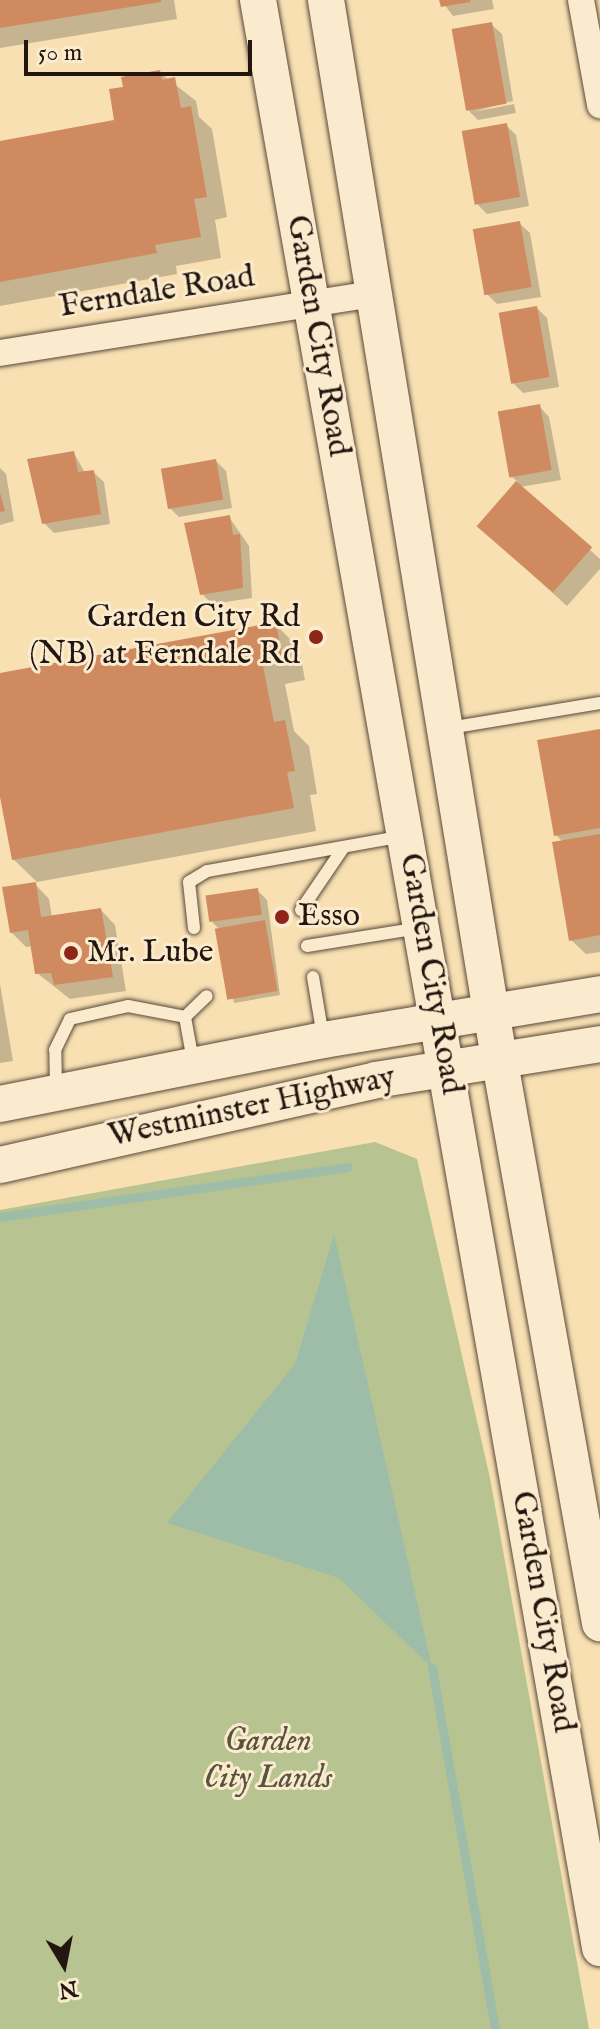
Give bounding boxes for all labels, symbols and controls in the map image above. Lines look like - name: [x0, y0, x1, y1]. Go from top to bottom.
- scale bar: [28, 24, 256, 74]
- text: 50 m: [38, 38, 82, 69]
- street label: Garden City Road: [277, 212, 357, 460]
- street label: Ferndale Road: [57, 259, 257, 327]
- place label: Garden City Rd (NB) at Ferndale Rd: [29, 600, 300, 675]
- marker: Garden City Rd (NB) at Ferndale Rd: [307, 628, 325, 646]
- street label: Garden City Road: [390, 850, 470, 1098]
- place label: Esso: [298, 898, 360, 936]
- marker: Esso: [273, 908, 291, 926]
- place label: Mr. Lube: [87, 934, 213, 972]
- marker: Mr. Lube: [62, 944, 80, 962]
- street label: Westminster Highway: [105, 1059, 399, 1157]
- street label: Garden City Road: [502, 1488, 582, 1736]
- park label: Garden City Lands: [204, 1724, 332, 1799]
- north arrow: [24, 1925, 104, 2005]
- text: N: [56, 1973, 80, 2004]

